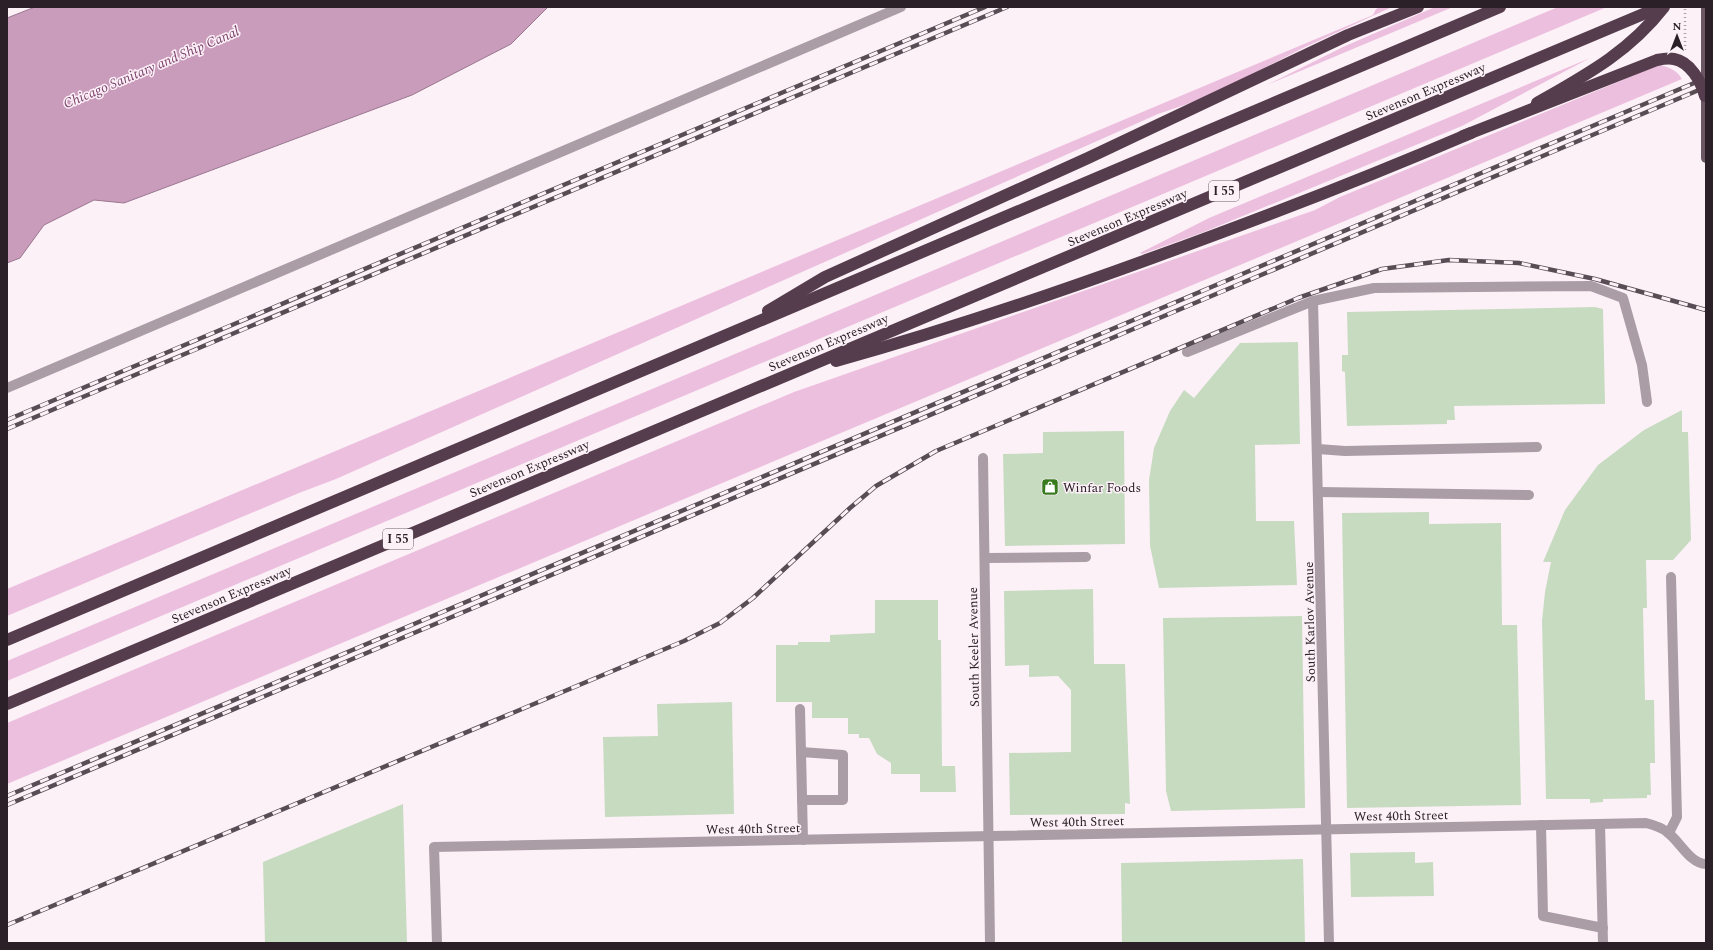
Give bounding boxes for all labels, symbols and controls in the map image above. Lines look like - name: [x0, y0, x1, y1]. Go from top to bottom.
- north arrow: [1657, 16, 1697, 56]
- text: N: [1673, 18, 1682, 35]
- water label: Chicago Sanitary and Ship Canal: [60, 21, 243, 114]
- street label: Stevenson Expressway: [1362, 57, 1489, 126]
- road number: I 55: [1209, 181, 1239, 201]
- street label: Stevenson Expressway: [1064, 183, 1191, 252]
- street label: Stevenson Expressway: [765, 308, 892, 377]
- street label: Stevenson Expressway: [466, 434, 593, 503]
- shop icon: Winfar Foods: [1040, 477, 1060, 497]
- place label: Winfar Foods: [1063, 478, 1141, 498]
- road number: I 55: [383, 529, 413, 549]
- street label: Stevenson Expressway: [168, 560, 295, 629]
- street label: South Karlov Avenue: [1299, 561, 1321, 683]
- street label: South Keeler Avenue: [963, 587, 985, 707]
- street label: West 40th Street: [1354, 805, 1449, 827]
- street label: West 40th Street: [1030, 811, 1125, 833]
- street label: West 40th Street: [706, 818, 801, 840]

